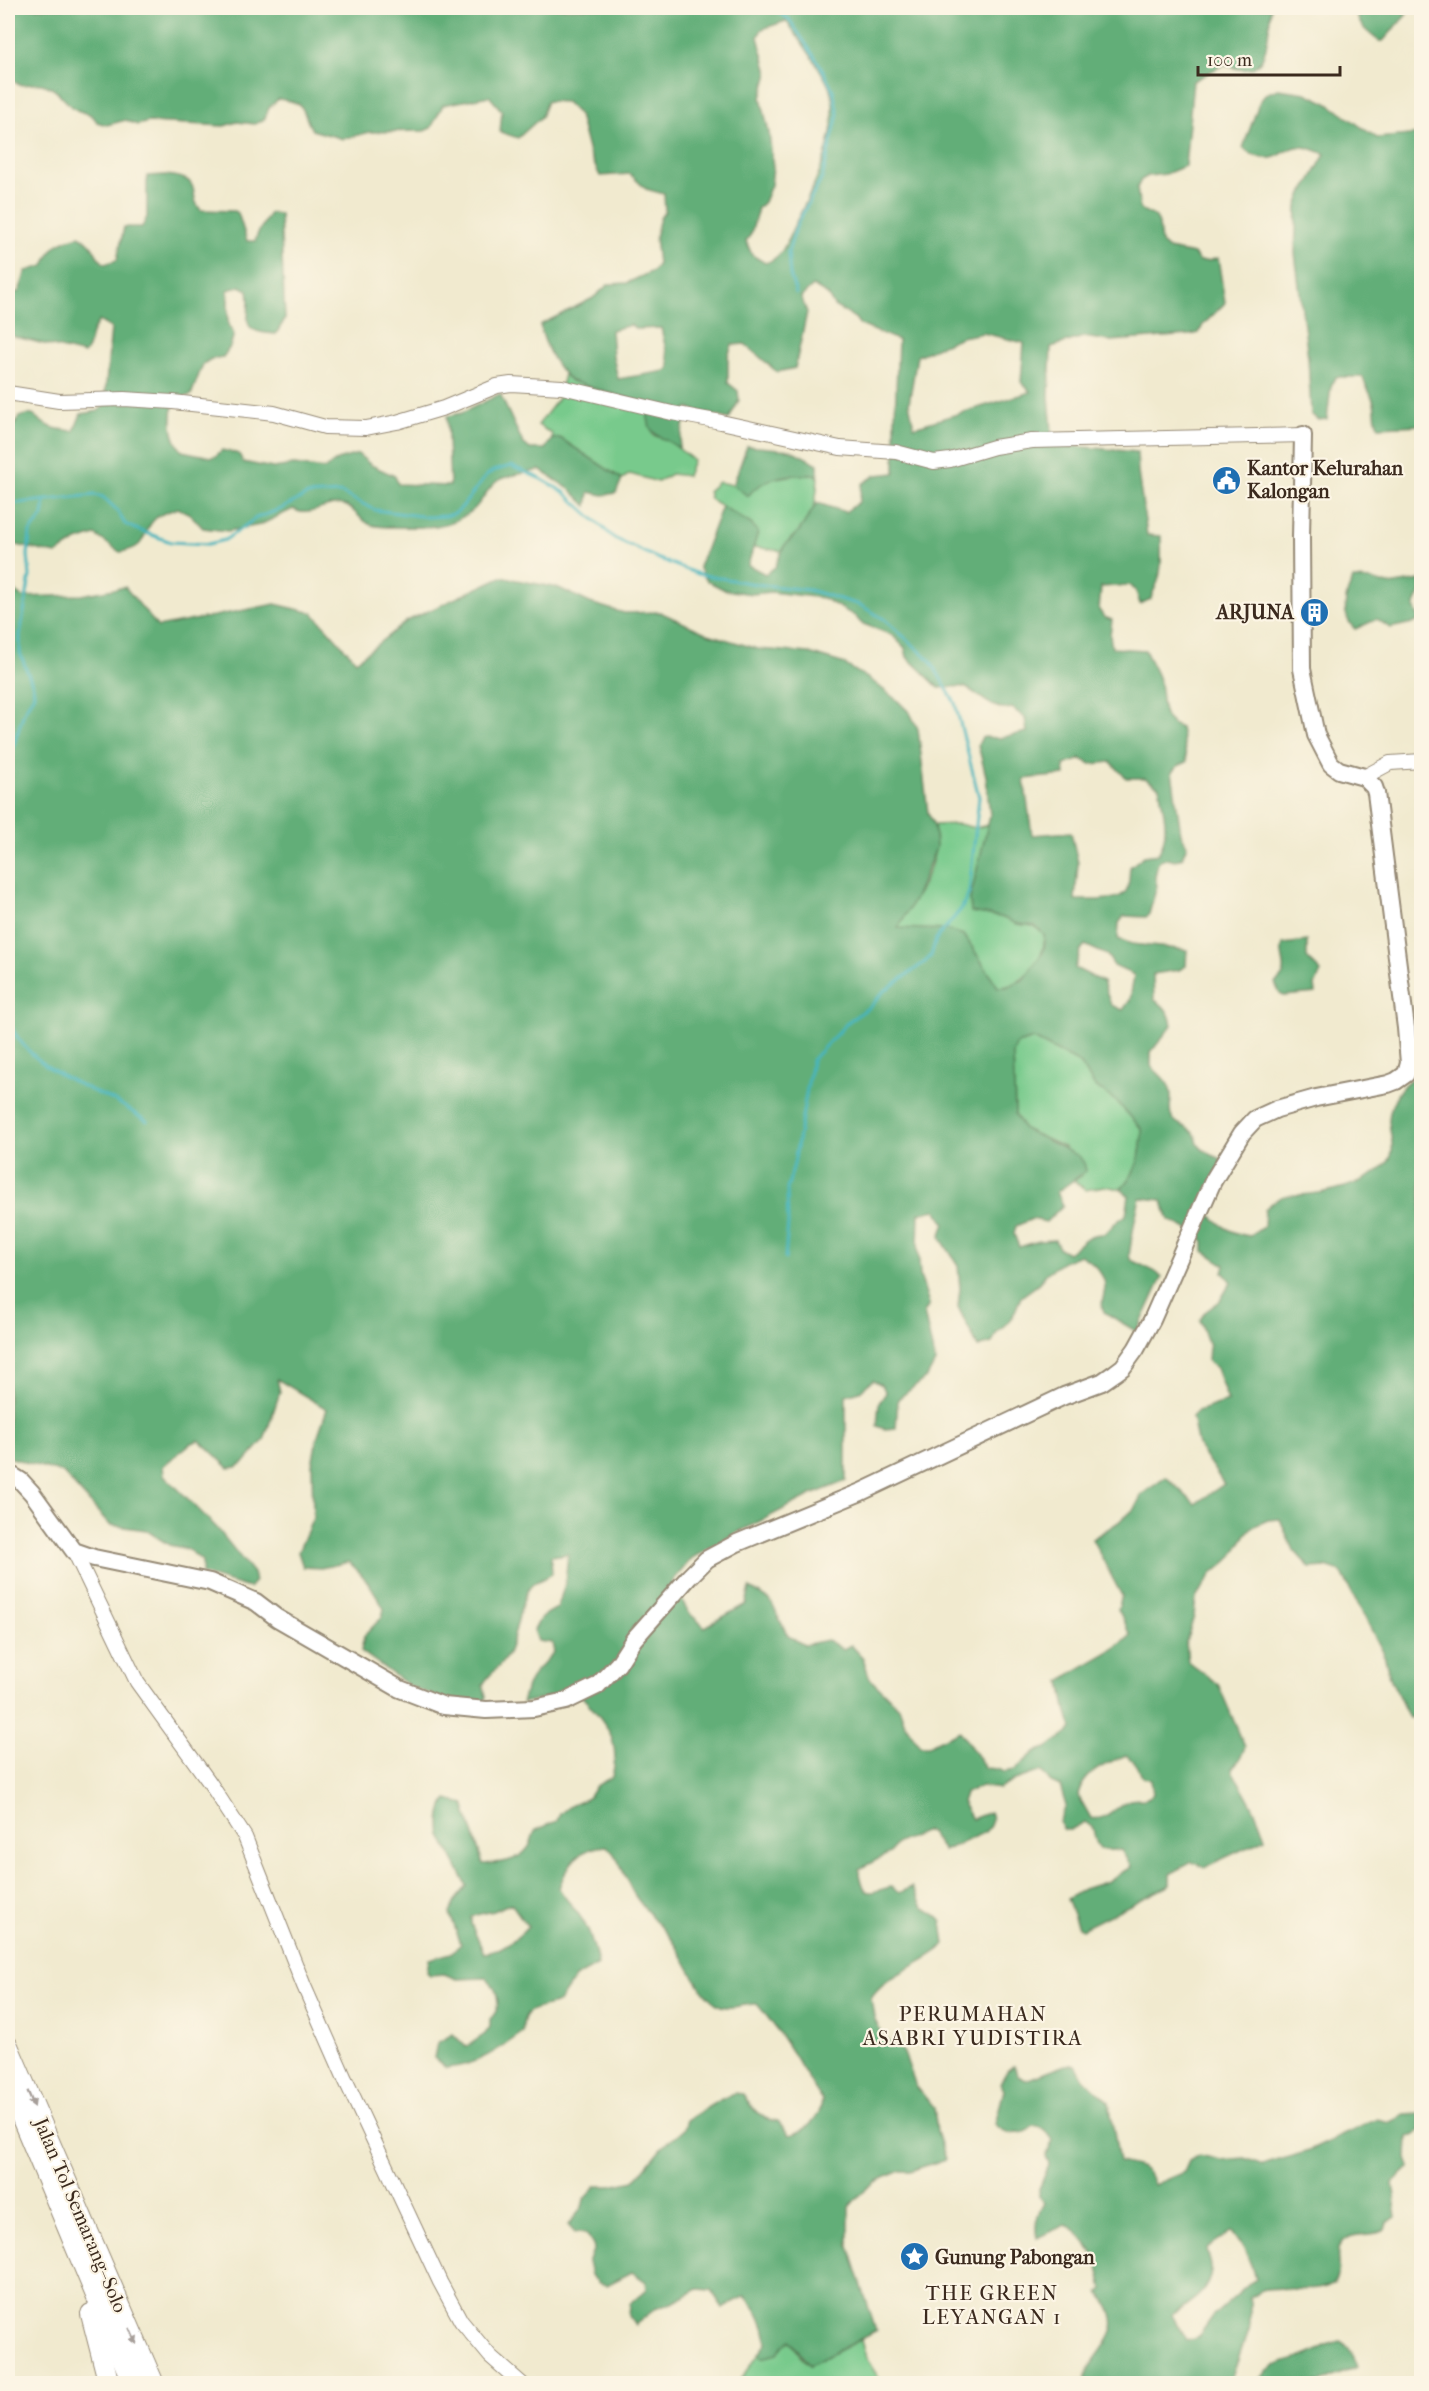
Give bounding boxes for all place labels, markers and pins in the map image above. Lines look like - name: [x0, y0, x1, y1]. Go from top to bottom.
- place label: Kantor Kelurahan Kalongan: [1247, 457, 1403, 503]
- public building icon: Kantor Kelurahan Kalongan: [1210, 464, 1242, 496]
- building icon: ARJUNA: [1299, 596, 1331, 628]
- place label: ARJUNA: [1214, 601, 1295, 624]
- place icon: Gunung Pabongan: [898, 2241, 930, 2273]
- place label: Gunung Pabongan: [935, 2246, 1095, 2269]

